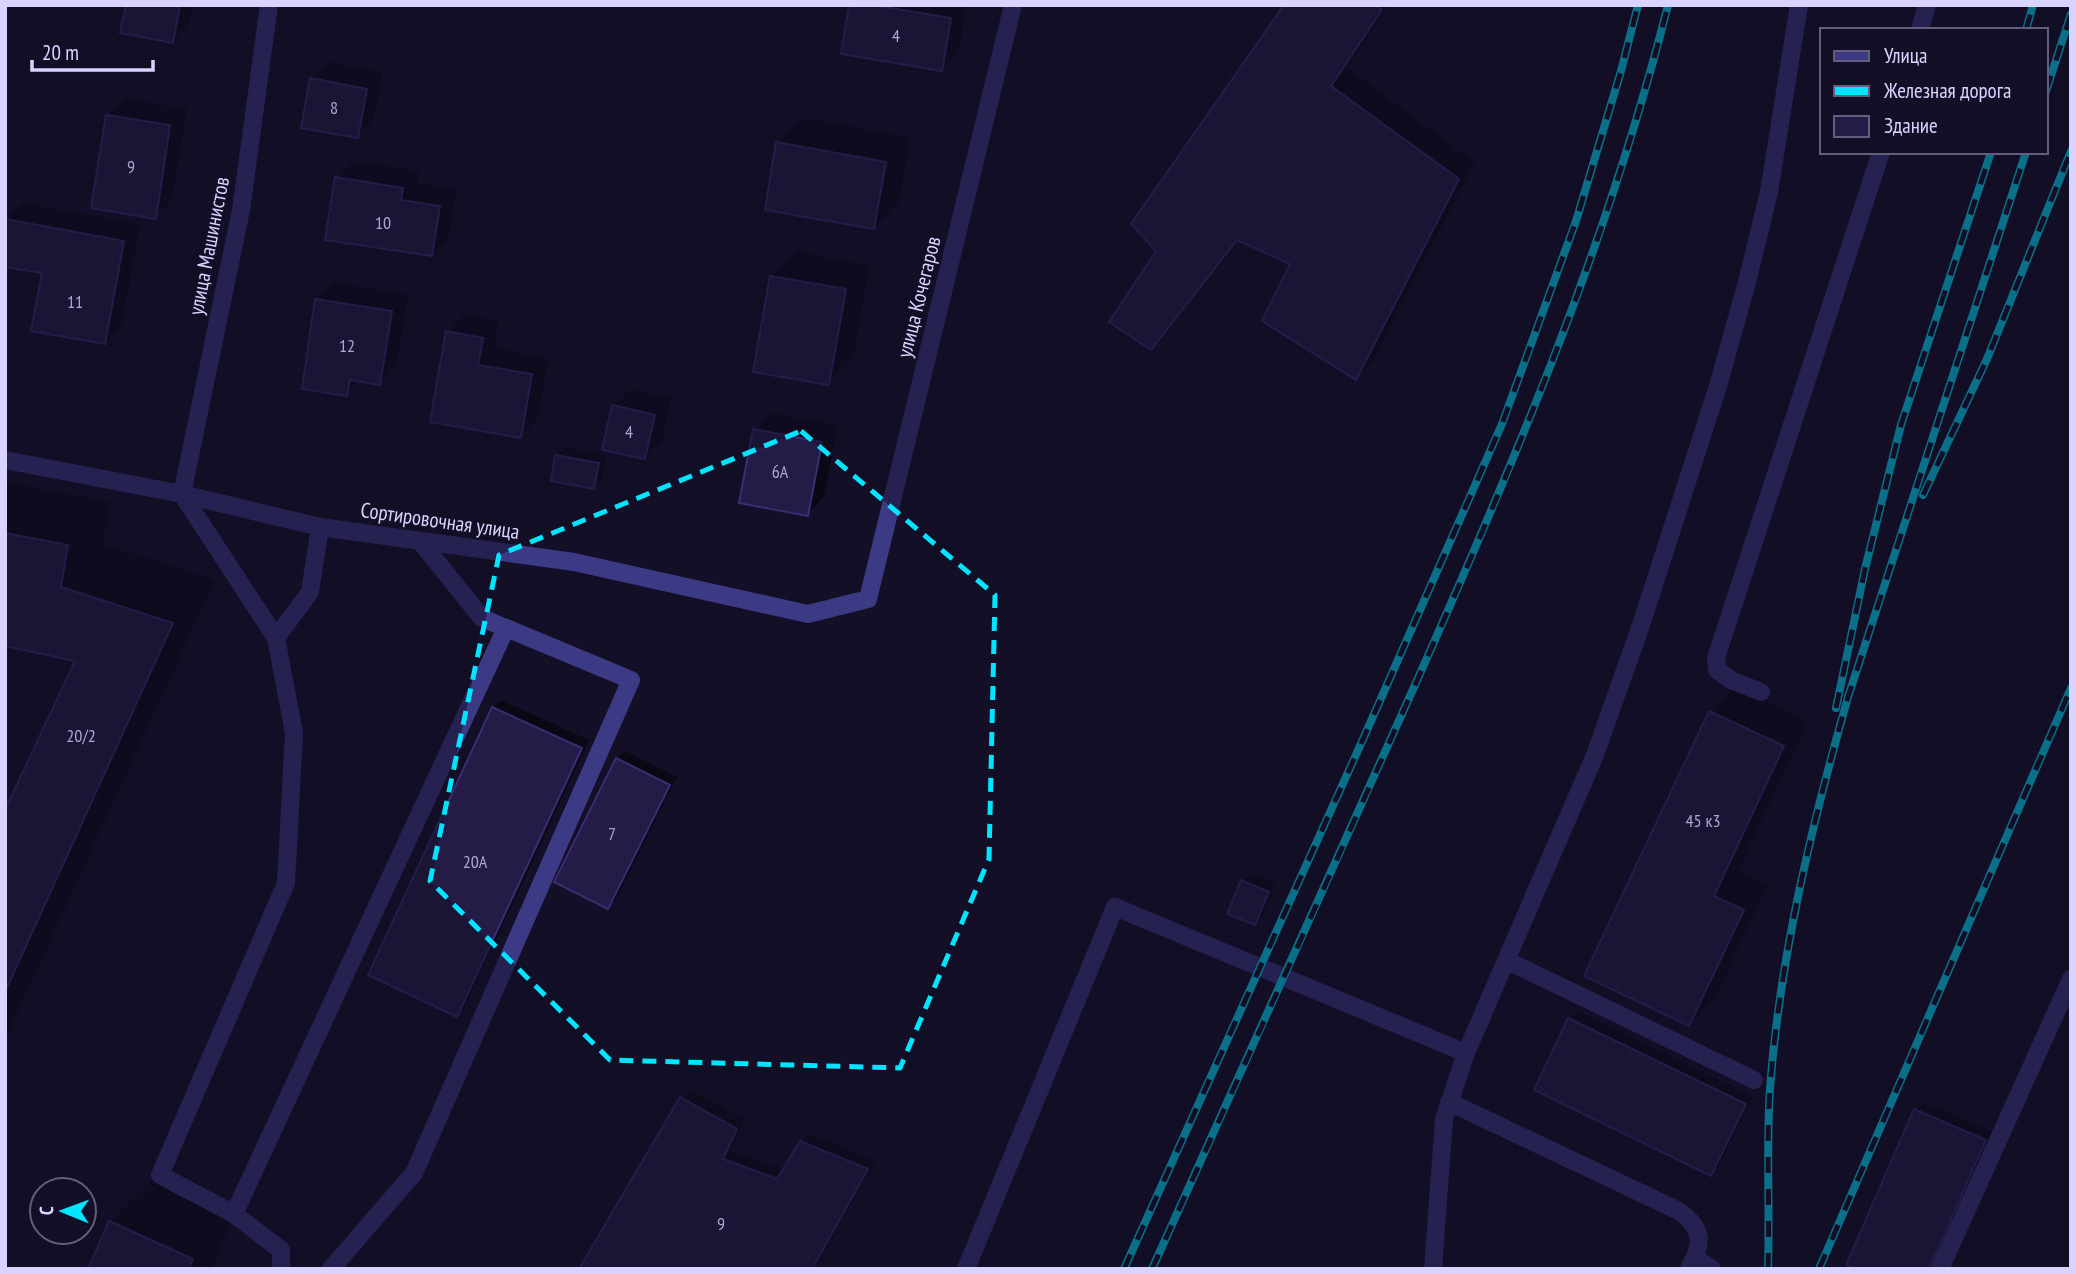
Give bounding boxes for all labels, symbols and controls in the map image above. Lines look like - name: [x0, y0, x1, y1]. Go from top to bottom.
- house number: 4: [892, 24, 900, 47]
- scale bar: [32, 28, 152, 72]
- legend: [1820, 28, 2048, 154]
- text: 20 m: [42, 39, 79, 66]
- text: Улица: [1884, 42, 1927, 69]
- text: Железная дорога: [1883, 77, 2011, 104]
- house number: 8: [330, 96, 338, 119]
- text: Здание: [1884, 112, 1938, 139]
- house number: 9: [127, 155, 135, 178]
- street label: улица Машинистов: [182, 174, 235, 317]
- house number: 10: [375, 211, 391, 234]
- street label: улица Кочегаров: [890, 233, 947, 360]
- house number: 11: [67, 290, 83, 313]
- house number: 12: [339, 334, 355, 357]
- house number: 4: [625, 420, 633, 443]
- house number: 6А: [772, 460, 789, 483]
- street label: Сортировочная улица: [359, 496, 521, 545]
- house number: 20/2: [66, 724, 96, 747]
- house number: 45 к3: [1685, 809, 1721, 832]
- house number: 7: [608, 822, 616, 845]
- house number: 20А: [463, 850, 488, 873]
- north arrow: [28, 1176, 98, 1246]
- text: С: [34, 1206, 58, 1215]
- house number: 9: [717, 1212, 725, 1235]

